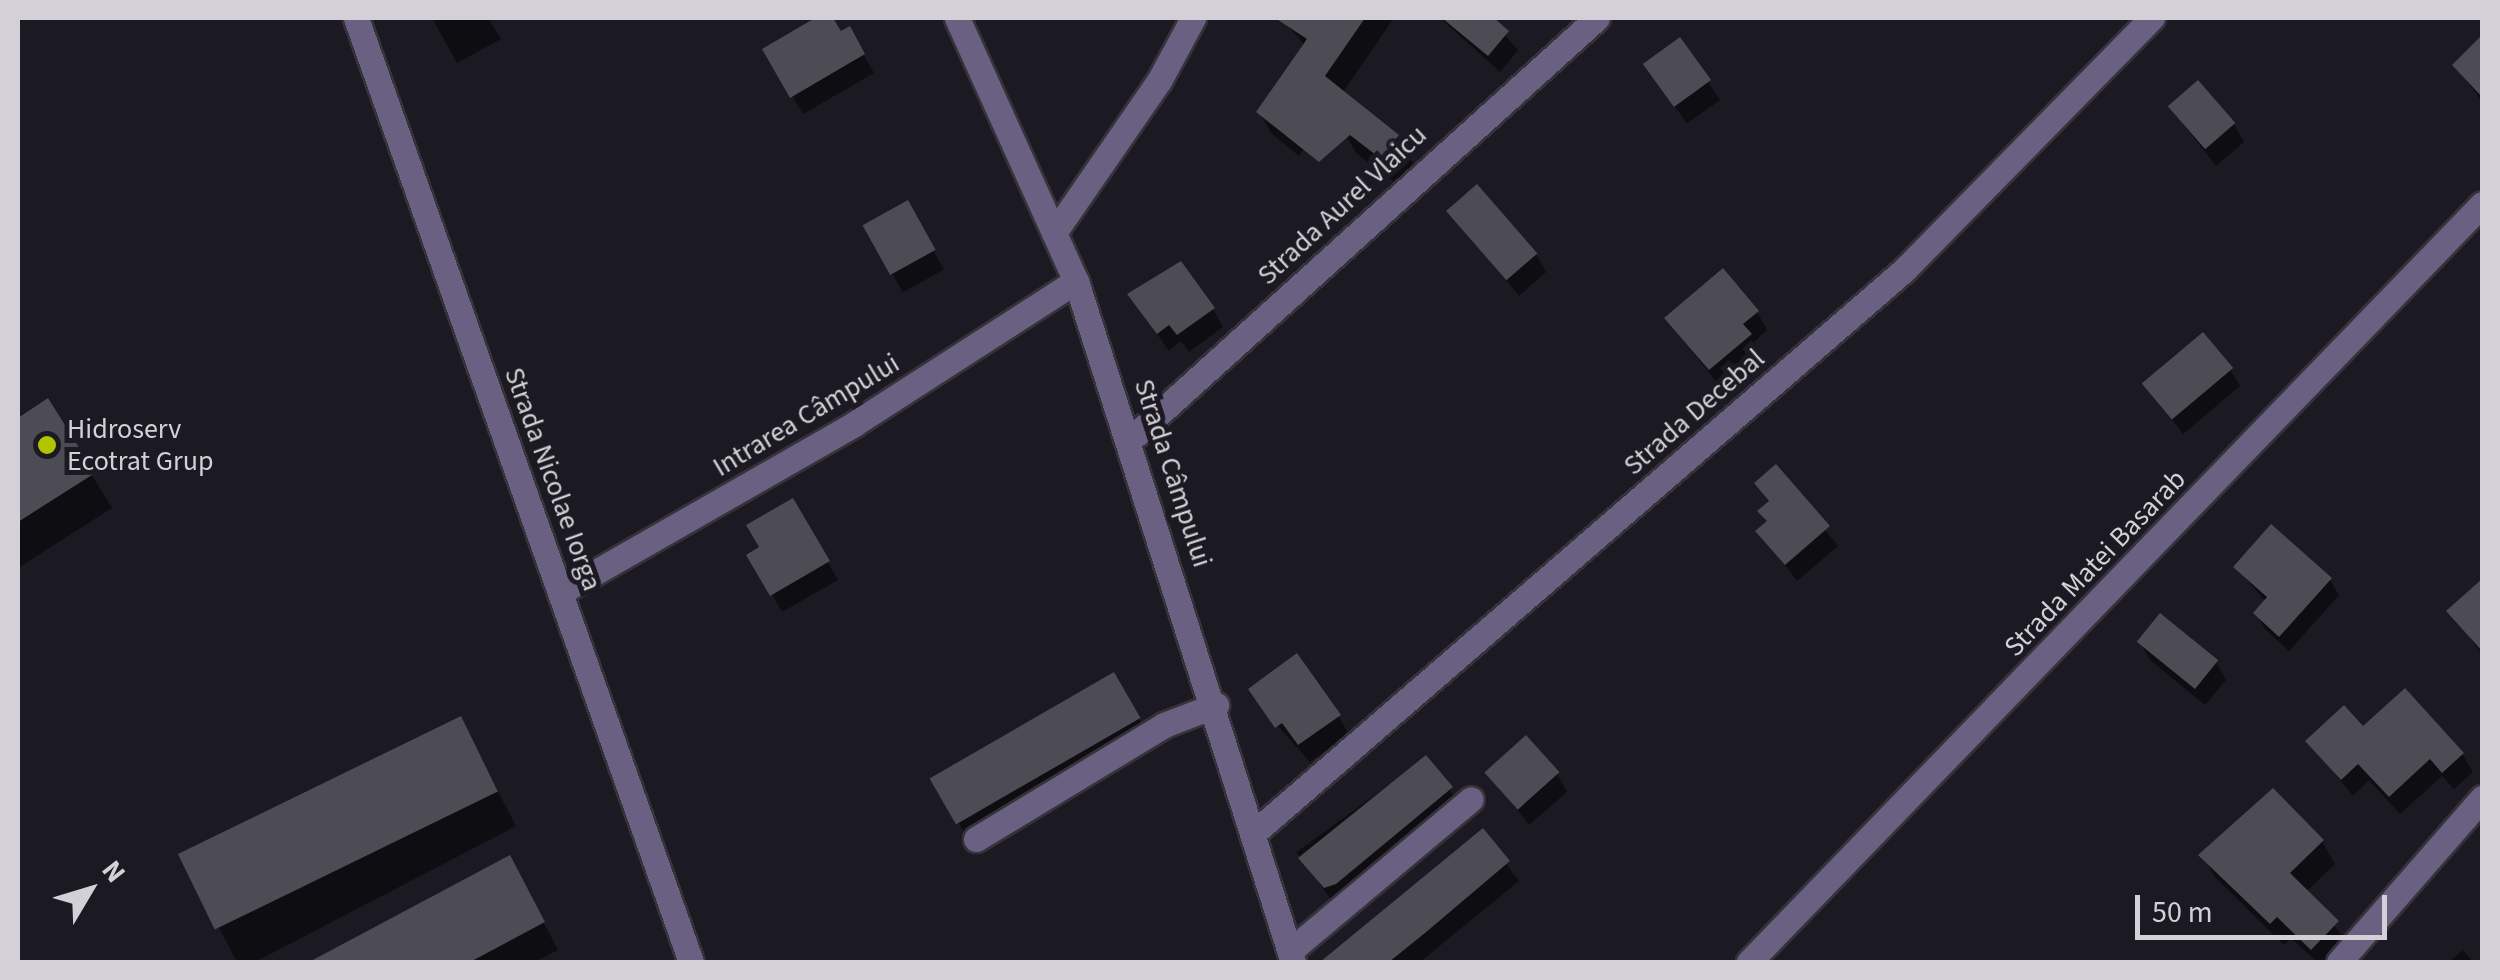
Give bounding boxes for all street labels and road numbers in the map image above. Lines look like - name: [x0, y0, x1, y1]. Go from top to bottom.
- street label: Strada Aurel Vlaicu: [1250, 118, 1434, 292]
- street label: Strada Decebal: [1617, 342, 1771, 482]
- street label: Intrarea Câmpului: [707, 346, 905, 484]
- street label: Strada Nicolae Iorga: [497, 363, 609, 595]
- street label: Strada Câmpului: [1127, 375, 1219, 571]
- street label: Strada Matei Basarab: [1997, 463, 2193, 663]

